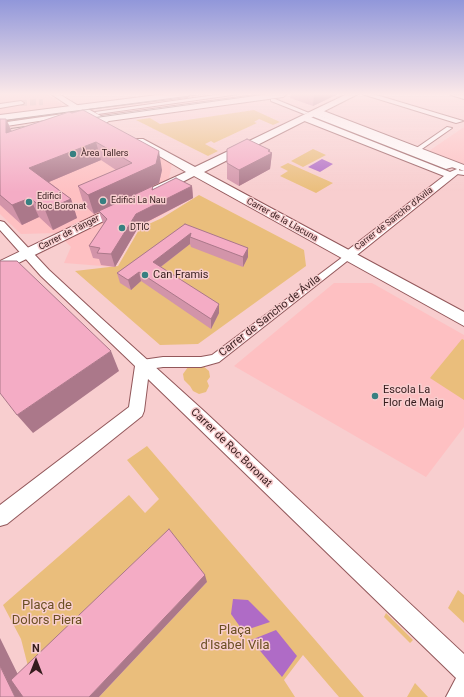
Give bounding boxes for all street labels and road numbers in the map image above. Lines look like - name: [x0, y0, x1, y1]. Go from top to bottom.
- street label: Carrer de Sancho d'Avila: [353, 185, 435, 253]
- street label: Carrer de la Llacuna: [245, 196, 319, 244]
- street label: Carrer de Tànger: [37, 213, 101, 253]
- street label: Carrer de Sancho de Ávila: [217, 272, 323, 360]
- street label: Carrer de Roc Boronat: [188, 406, 274, 490]

